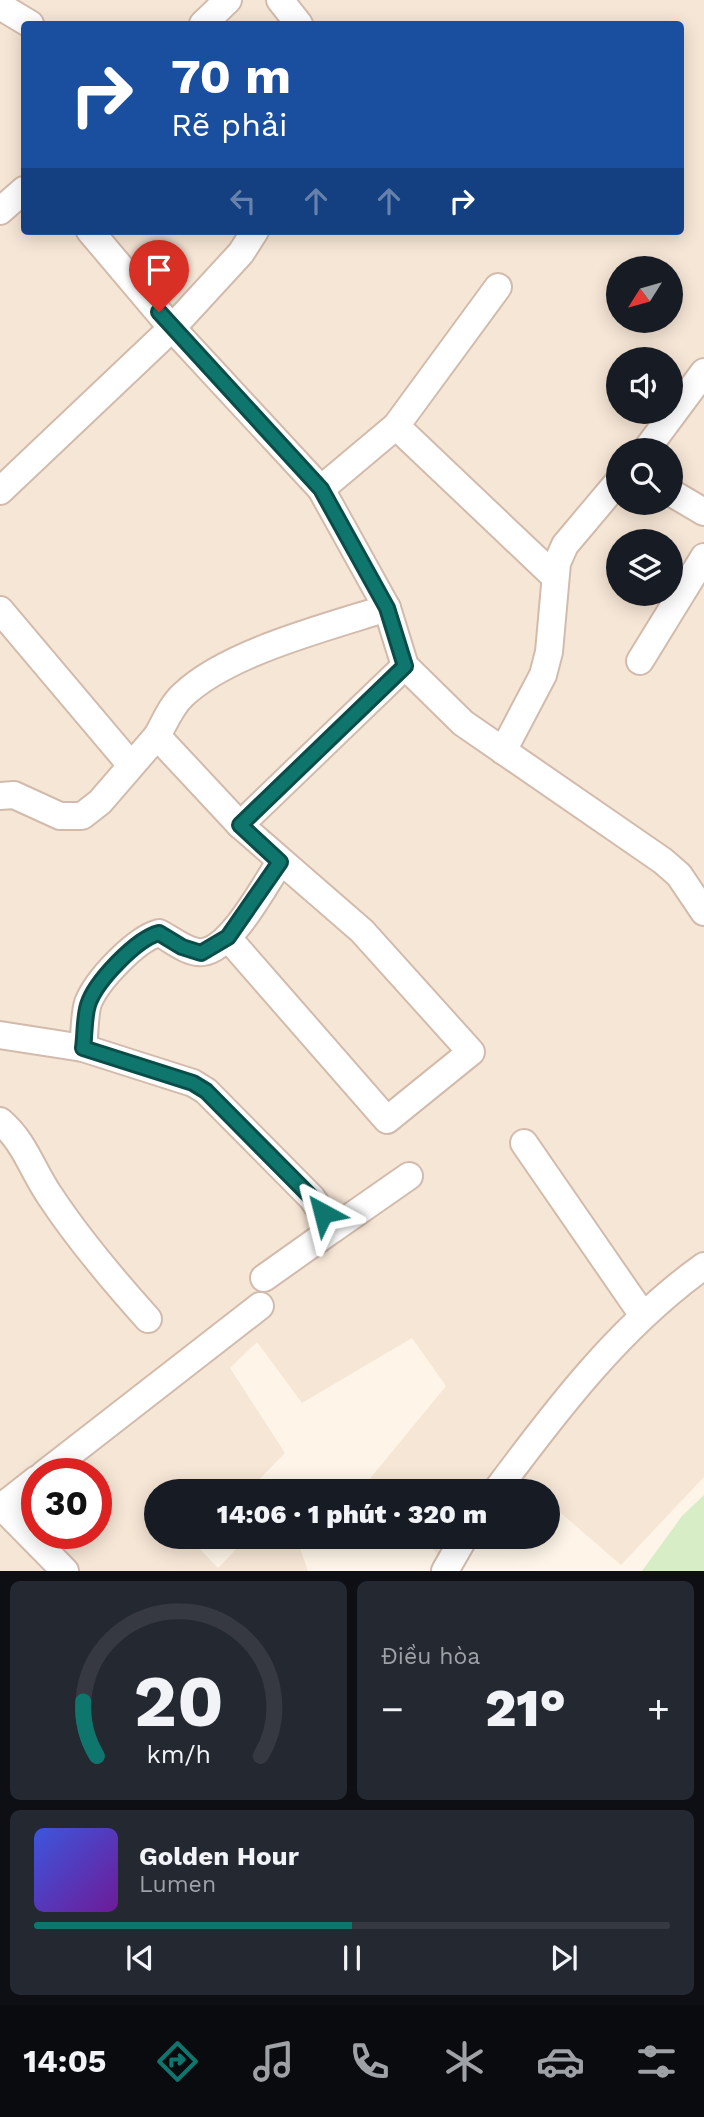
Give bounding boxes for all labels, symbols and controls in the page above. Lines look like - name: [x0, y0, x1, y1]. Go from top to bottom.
- text: 70 m: [171, 47, 291, 105]
- icon: right: [56, 49, 147, 140]
- text: Rẽ phải: [171, 106, 288, 144]
- icon: left: [224, 182, 262, 220]
- icon: ahead: [297, 182, 335, 220]
- icon: ahead: [370, 182, 408, 220]
- icon: right: [443, 182, 481, 220]
- pin: [129, 240, 189, 312]
- icon: arrive: [140, 251, 178, 289]
- north arrow: [606, 256, 682, 332]
- map controls: [606, 256, 683, 606]
- button: sound: [606, 347, 683, 424]
- button: search: [606, 438, 683, 515]
- button: layers: [606, 529, 683, 606]
- position arrow: [286, 1176, 360, 1250]
- speed limit sign: 30: [21, 1458, 112, 1549]
- text: 14:06 · 1 phút · 320 m: [217, 1499, 487, 1529]
- text: Điều hòa: [381, 1643, 480, 1670]
- text: 20: [133, 1659, 224, 1745]
- text: 21°: [485, 1678, 566, 1739]
- text: −: [381, 1687, 404, 1731]
- text: +: [647, 1687, 670, 1731]
- text: km/h: [146, 1740, 211, 1769]
- text: Golden Hour: [139, 1841, 299, 1871]
- text: Lumen: [139, 1871, 216, 1898]
- icon: previous: [121, 1939, 159, 1977]
- icon: pause: [333, 1939, 371, 1977]
- icon: next: [545, 1939, 583, 1977]
- icon: directions: [153, 2037, 202, 2086]
- icon: music: [249, 2037, 298, 2086]
- icon: phone: [345, 2037, 394, 2086]
- icon: climate: [440, 2037, 489, 2086]
- icon: car: [536, 2037, 585, 2086]
- icon: filters: [632, 2037, 681, 2086]
- text: 14:05: [23, 2042, 107, 2080]

